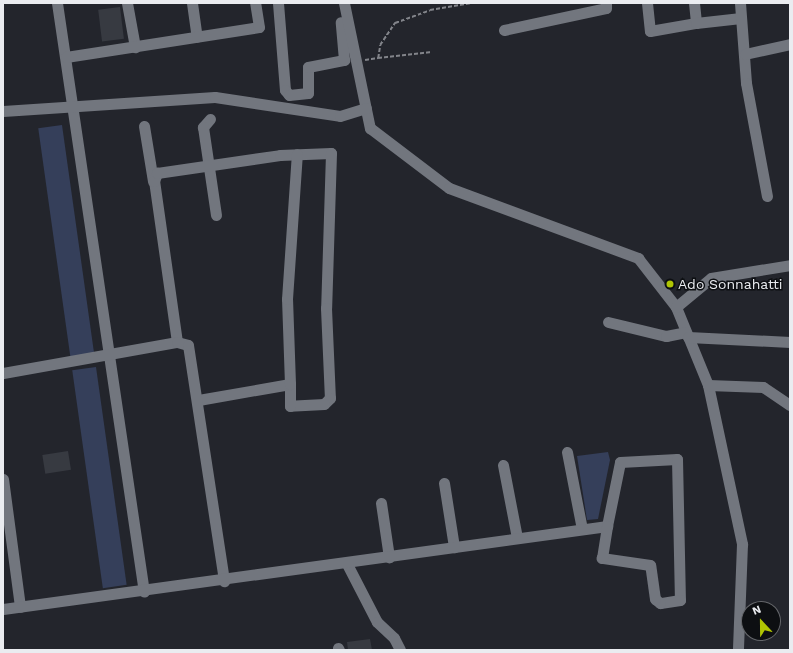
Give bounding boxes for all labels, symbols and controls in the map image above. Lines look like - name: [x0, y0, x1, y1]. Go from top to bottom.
- place label: Ado Sonnahatti: [678, 276, 783, 292]
- marker: Ado Sonnahatti: [665, 279, 675, 289]
- north arrow: [741, 601, 781, 641]
- text: N: [750, 603, 763, 618]

